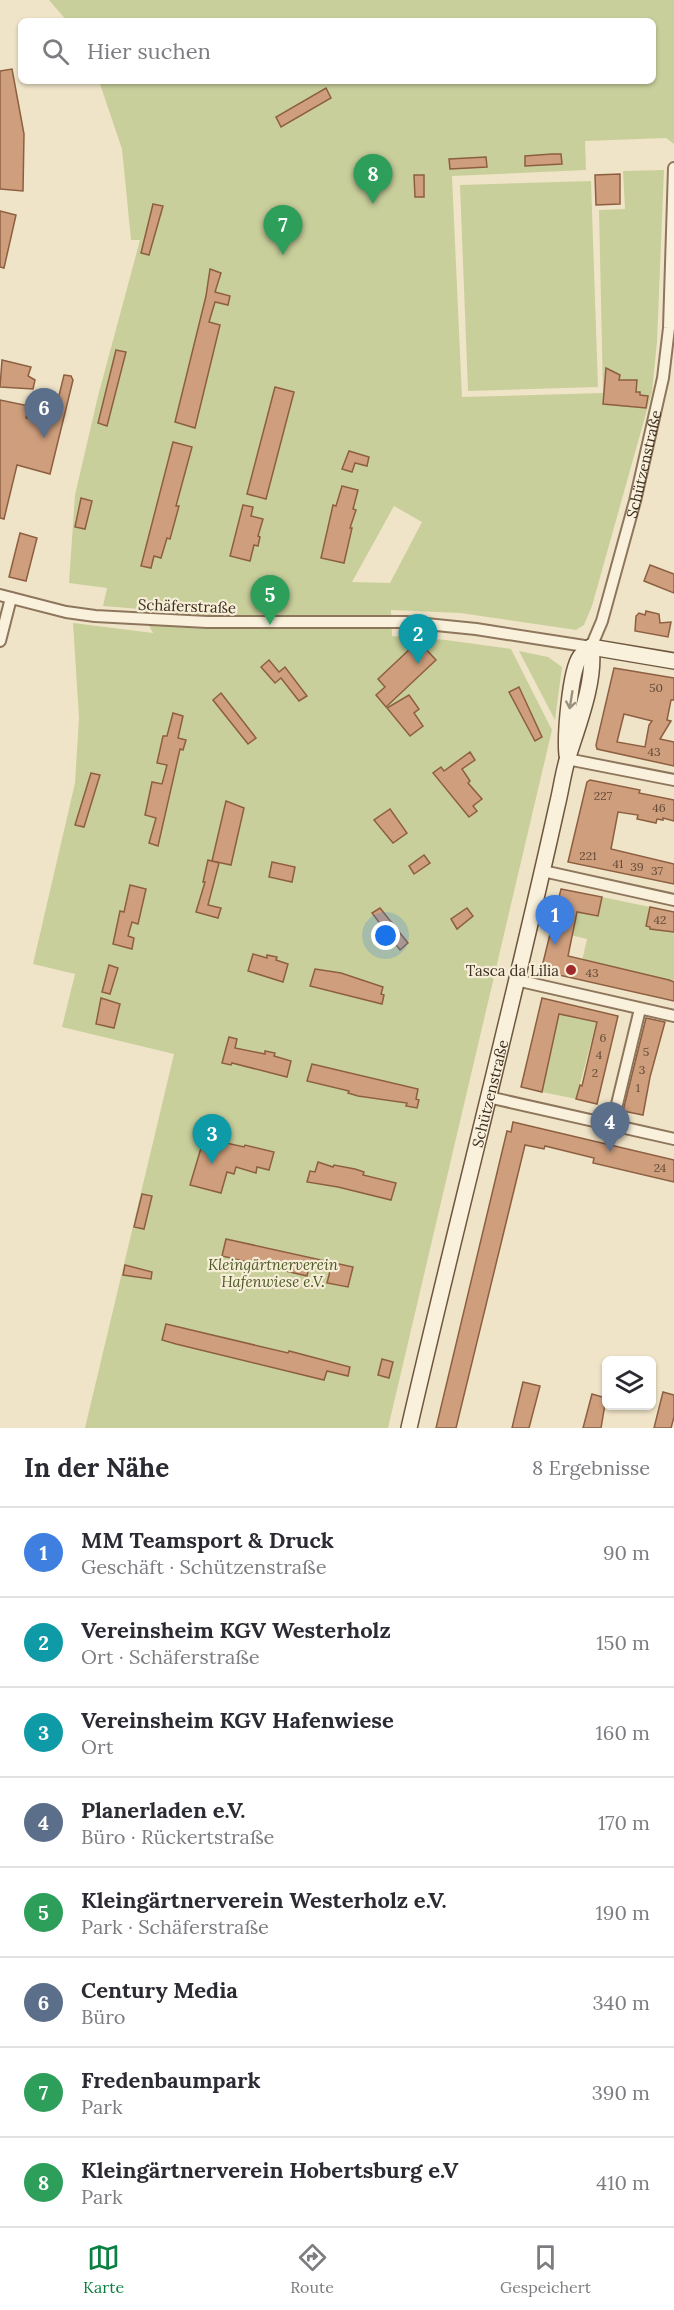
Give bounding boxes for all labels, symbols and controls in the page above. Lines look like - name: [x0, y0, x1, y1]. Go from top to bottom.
- search box: [18, 18, 656, 84]
- icon: search: [39, 35, 72, 68]
- text: Hier suchen: [87, 37, 211, 65]
- pin: 8: [354, 154, 392, 204]
- pin: 7: [264, 206, 302, 255]
- pin: 6: [24, 388, 63, 438]
- street label: Schützenstraße: [621, 408, 665, 520]
- pin: 5: [250, 576, 290, 625]
- street label: Schäferstraße: [138, 595, 236, 617]
- pin: 2: [398, 614, 438, 664]
- house number: 50: [649, 680, 663, 695]
- one-way arrow: [565, 689, 576, 709]
- house number: 43: [647, 744, 661, 759]
- house number: 227: [594, 788, 613, 803]
- house number: 46: [652, 800, 666, 815]
- house number: 221: [579, 848, 597, 863]
- house number: 41: [613, 856, 623, 871]
- house number: 39: [630, 859, 644, 874]
- house number: 37: [651, 863, 663, 878]
- pin: 1: [536, 896, 574, 945]
- house number: 42: [654, 912, 666, 927]
- your location: [371, 921, 400, 950]
- place label: Tasca da Lilia: [466, 961, 559, 980]
- marker: Tasca da Lilia: [564, 963, 578, 977]
- house number: 43: [585, 965, 599, 980]
- house number: 6: [600, 1030, 607, 1045]
- street label: Schützenstraße: [467, 1038, 512, 1149]
- house number: 5: [643, 1044, 649, 1059]
- house number: 4: [596, 1047, 603, 1062]
- house number: 3: [639, 1062, 646, 1077]
- house number: 2: [592, 1065, 598, 1080]
- house number: 1: [636, 1080, 640, 1095]
- pin: 4: [590, 1102, 630, 1152]
- pin: 3: [192, 1114, 232, 1164]
- house number: 24: [654, 1160, 667, 1175]
- park label: Kleingärtnerverein Hafenwiese e.V.: [208, 1255, 339, 1291]
- map controls: [602, 1356, 656, 1410]
- button: layers: [602, 1356, 656, 1410]
- text: In der Nähe: [24, 1451, 169, 1484]
- text: 8 Ergebnisse: [532, 1455, 650, 1480]
- text: MM Teamsport & Druck: [81, 1526, 334, 1554]
- text: 1: [39, 1540, 48, 1565]
- text: 90 m: [603, 1540, 650, 1565]
- text: Geschäft · Schützenstraße: [81, 1554, 327, 1579]
- text: Vereinsheim KGV Westerholz: [81, 1616, 391, 1644]
- text: 2: [38, 1630, 49, 1655]
- text: 150 m: [596, 1630, 650, 1655]
- text: Ort · Schäferstraße: [81, 1644, 260, 1669]
- text: Vereinsheim KGV Hafenwiese: [81, 1706, 394, 1734]
- text: 3: [38, 1720, 49, 1745]
- text: 160 m: [596, 1720, 650, 1745]
- text: Ort: [81, 1734, 113, 1759]
- text: Planerladen e.V.: [81, 1796, 245, 1824]
- text: 4: [38, 1810, 49, 1835]
- text: 170 m: [598, 1810, 650, 1835]
- text: Büro · Rückertstraße: [81, 1824, 274, 1849]
- text: Kleingärtnerverein Westerholz e.V.: [81, 1886, 447, 1914]
- text: 5: [38, 1900, 49, 1925]
- text: 190 m: [596, 1900, 650, 1925]
- text: Park · Schäferstraße: [81, 1914, 269, 1939]
- text: Century Media: [81, 1976, 238, 2004]
- text: 6: [38, 1990, 49, 2015]
- text: 340 m: [592, 1990, 650, 2015]
- text: Büro: [81, 2004, 125, 2029]
- text: Fredenbaumpark: [81, 2066, 261, 2094]
- text: 7: [39, 2080, 48, 2105]
- text: 390 m: [592, 2080, 650, 2105]
- text: Park: [81, 2094, 123, 2119]
- text: Kleingärtnerverein Hobertsburg e.V: [81, 2156, 458, 2184]
- text: 8: [38, 2170, 49, 2195]
- text: 410 m: [596, 2170, 650, 2195]
- text: Park: [81, 2184, 123, 2209]
- tab: Karte: [83, 2241, 124, 2297]
- tab: Route: [290, 2241, 334, 2297]
- tab: Gespeichert: [500, 2241, 591, 2297]

